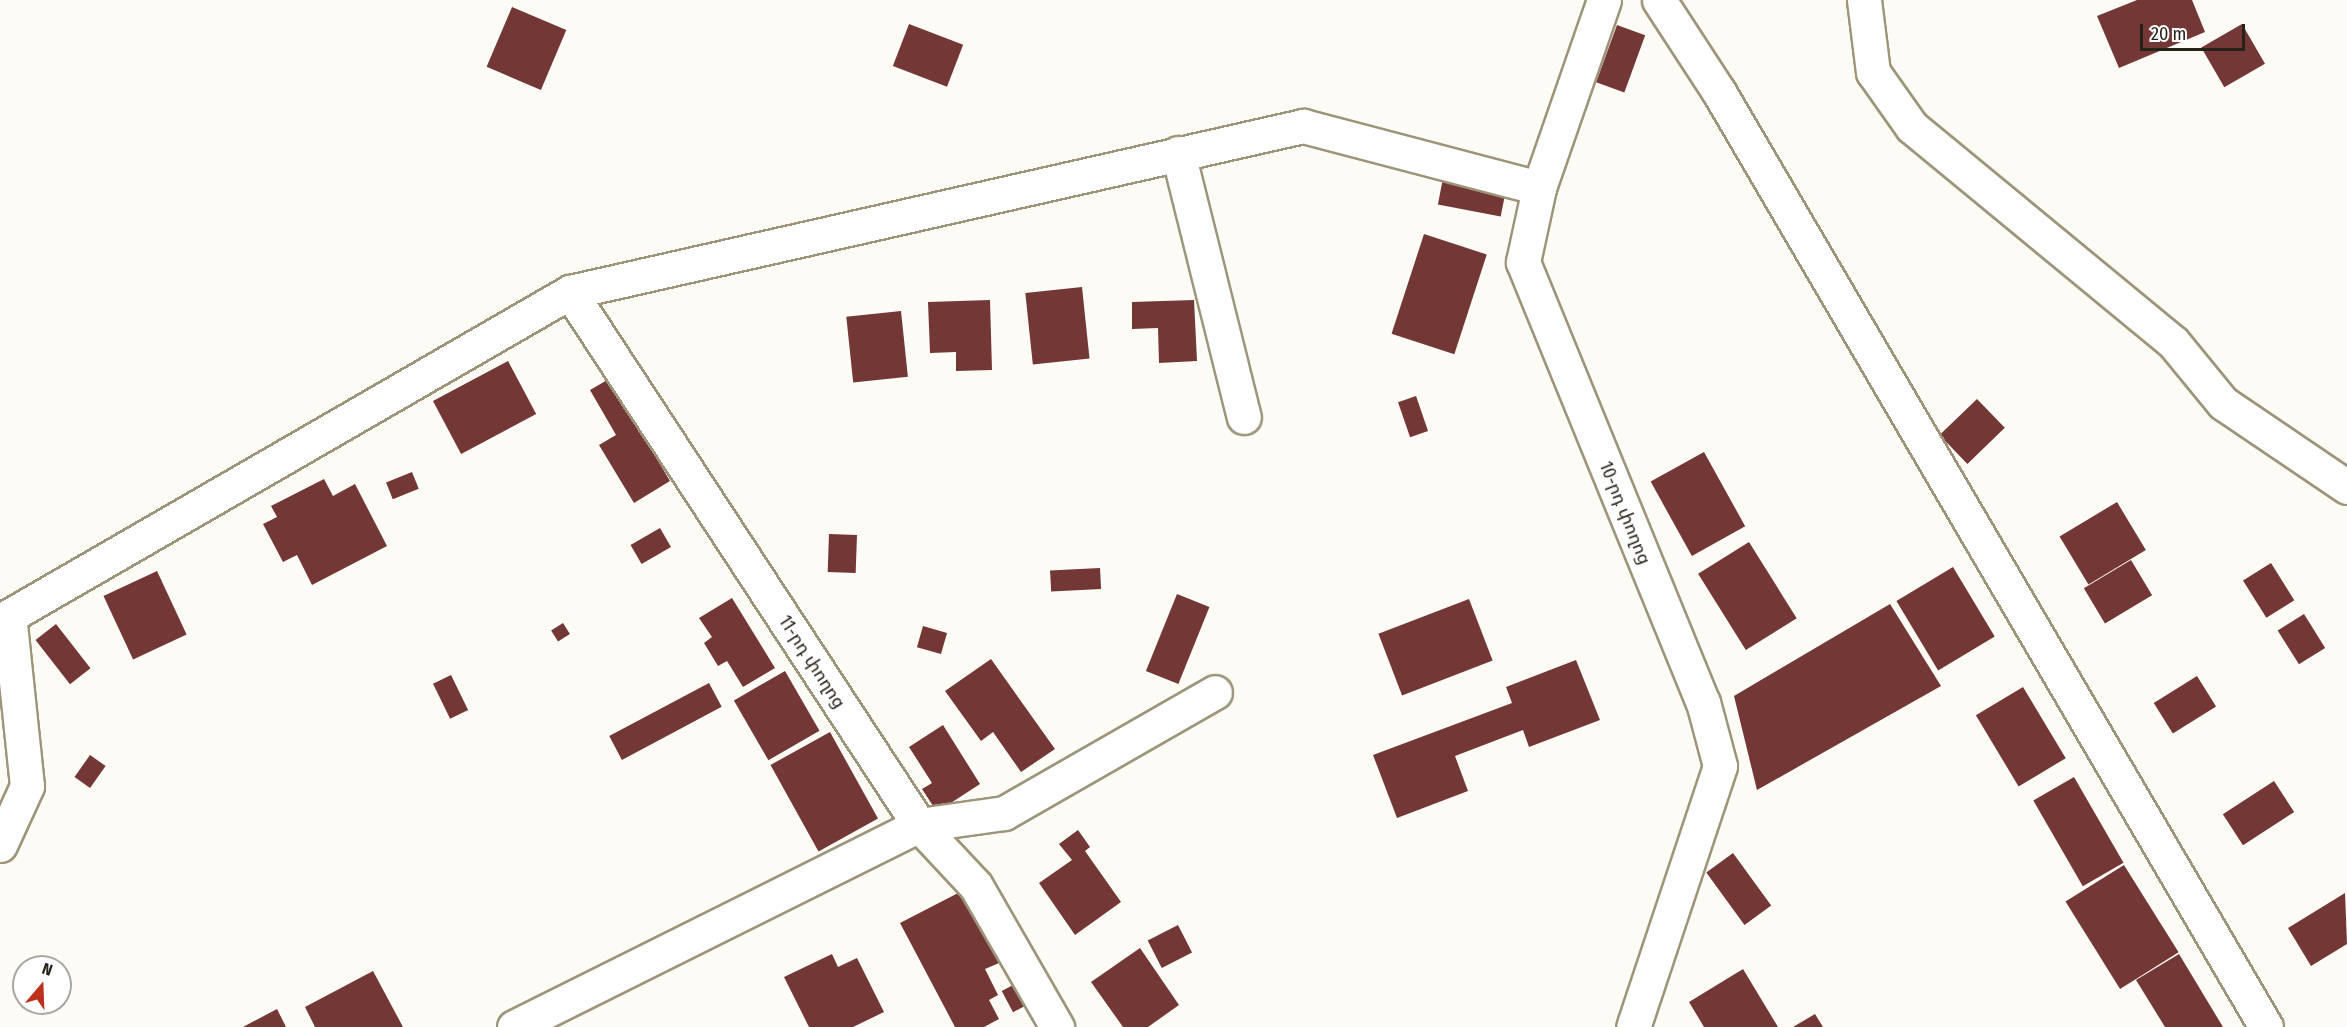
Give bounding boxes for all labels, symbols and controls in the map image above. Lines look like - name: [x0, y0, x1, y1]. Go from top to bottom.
- scale bar: [2143, 12, 2248, 50]
- text: 20 m: [2151, 23, 2186, 45]
- street label: 10-րդ փողոց: [1595, 458, 1655, 568]
- street label: 11-րդ փողոց: [774, 612, 850, 712]
- north arrow: [12, 955, 72, 1015]
- text: N: [40, 959, 55, 980]

